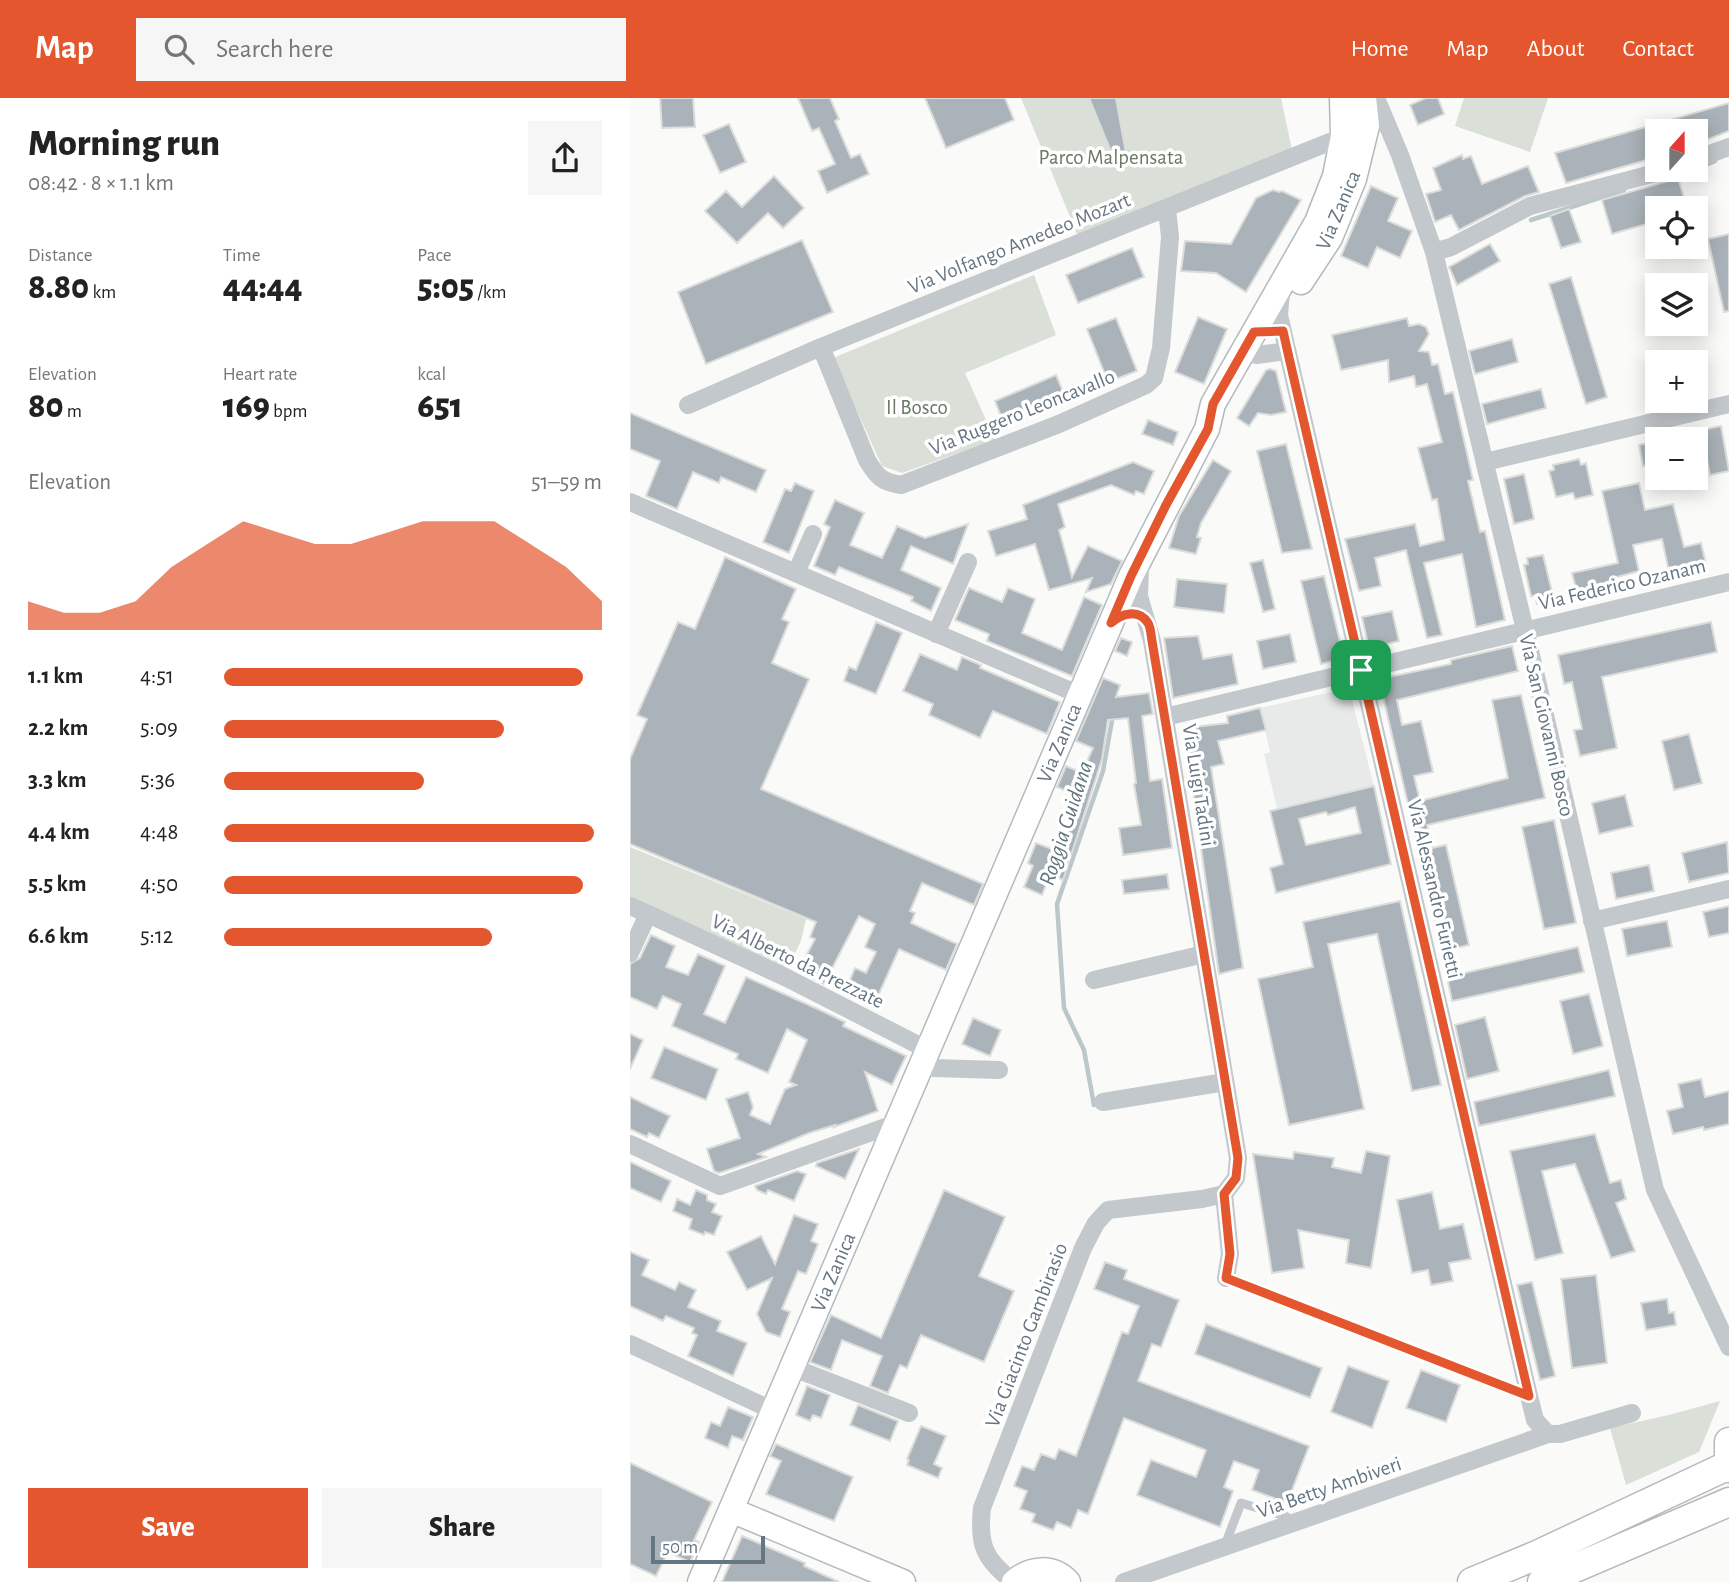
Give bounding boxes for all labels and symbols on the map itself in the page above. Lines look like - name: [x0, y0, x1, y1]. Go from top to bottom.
- north arrow: [1645, 119, 1708, 182]
- park label: Parco Malpensata: [1039, 147, 1184, 168]
- street label: Via Zanica: [1312, 167, 1365, 253]
- street label: Via Volfango Amedeo Mozart: [905, 189, 1134, 298]
- street label: Via Ruggero Leoncavallo: [926, 366, 1118, 459]
- park label: Il Bosco: [886, 397, 948, 418]
- street label: Via Federico Ozanam: [1536, 555, 1708, 614]
- street label: Via San Giovanni Bosco: [1515, 632, 1578, 818]
- pin: [1331, 640, 1391, 700]
- street label: Via Zanica: [1033, 700, 1086, 786]
- street label: Via Luigi Tadini: [1178, 722, 1219, 848]
- water label: Roggia Guidana: [1036, 758, 1097, 889]
- street label: Via Alessandro Furietti: [1404, 798, 1465, 981]
- street label: Via Alberto da Prezzate: [708, 911, 887, 1012]
- street label: Via Zanica: [807, 1229, 860, 1315]
- street label: Via Giacinto Gambirasio: [982, 1240, 1071, 1430]
- street label: Via Betty Ambiveri: [1254, 1453, 1404, 1522]
- scale bar: [651, 1533, 765, 1565]

